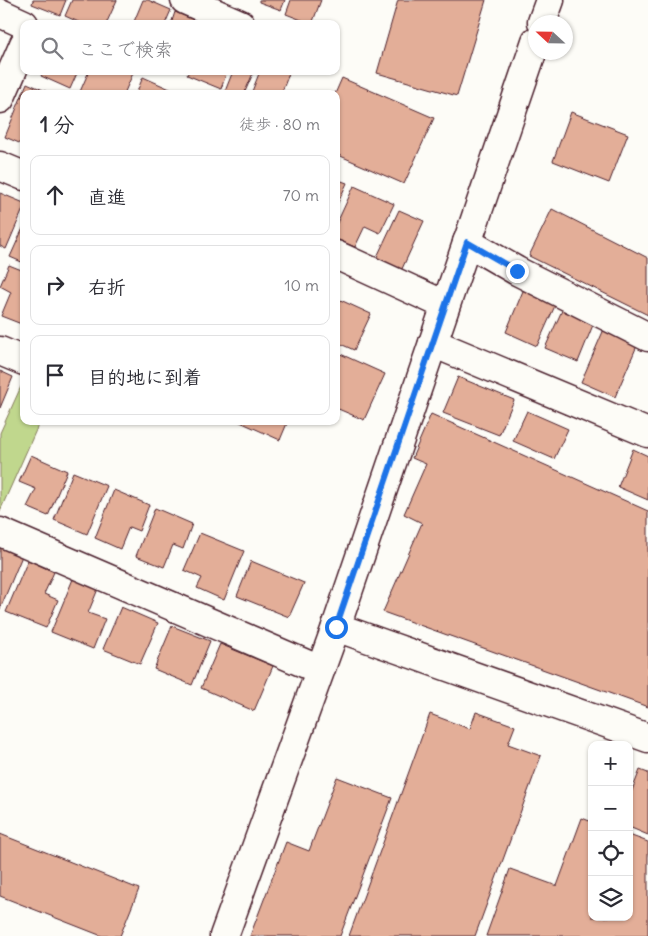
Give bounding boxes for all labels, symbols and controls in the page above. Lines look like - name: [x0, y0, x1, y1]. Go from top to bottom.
- north arrow: [528, 15, 573, 60]
- search box: [20, 20, 340, 75]
- icon: search: [38, 34, 66, 62]
- text: ここで検索: [78, 37, 173, 61]
- text: 1 分: [40, 111, 74, 138]
- text: 徒歩 · 80 m: [239, 114, 320, 134]
- icon: ahead: [41, 181, 69, 209]
- text: 直進: [88, 185, 126, 209]
- text: 70 m: [283, 185, 319, 205]
- route end: [506, 260, 529, 283]
- icon: right: [41, 271, 69, 299]
- text: 右折: [88, 275, 126, 299]
- text: 10 m: [284, 275, 319, 295]
- icon: arrive: [41, 361, 69, 389]
- text: 目的地に到着: [88, 365, 202, 389]
- route start: [325, 616, 348, 639]
- map controls: [588, 741, 633, 921]
- button: +: [588, 741, 633, 786]
- button: −: [588, 786, 633, 831]
- button: locate: [588, 831, 633, 876]
- button: layers: [588, 876, 633, 921]

